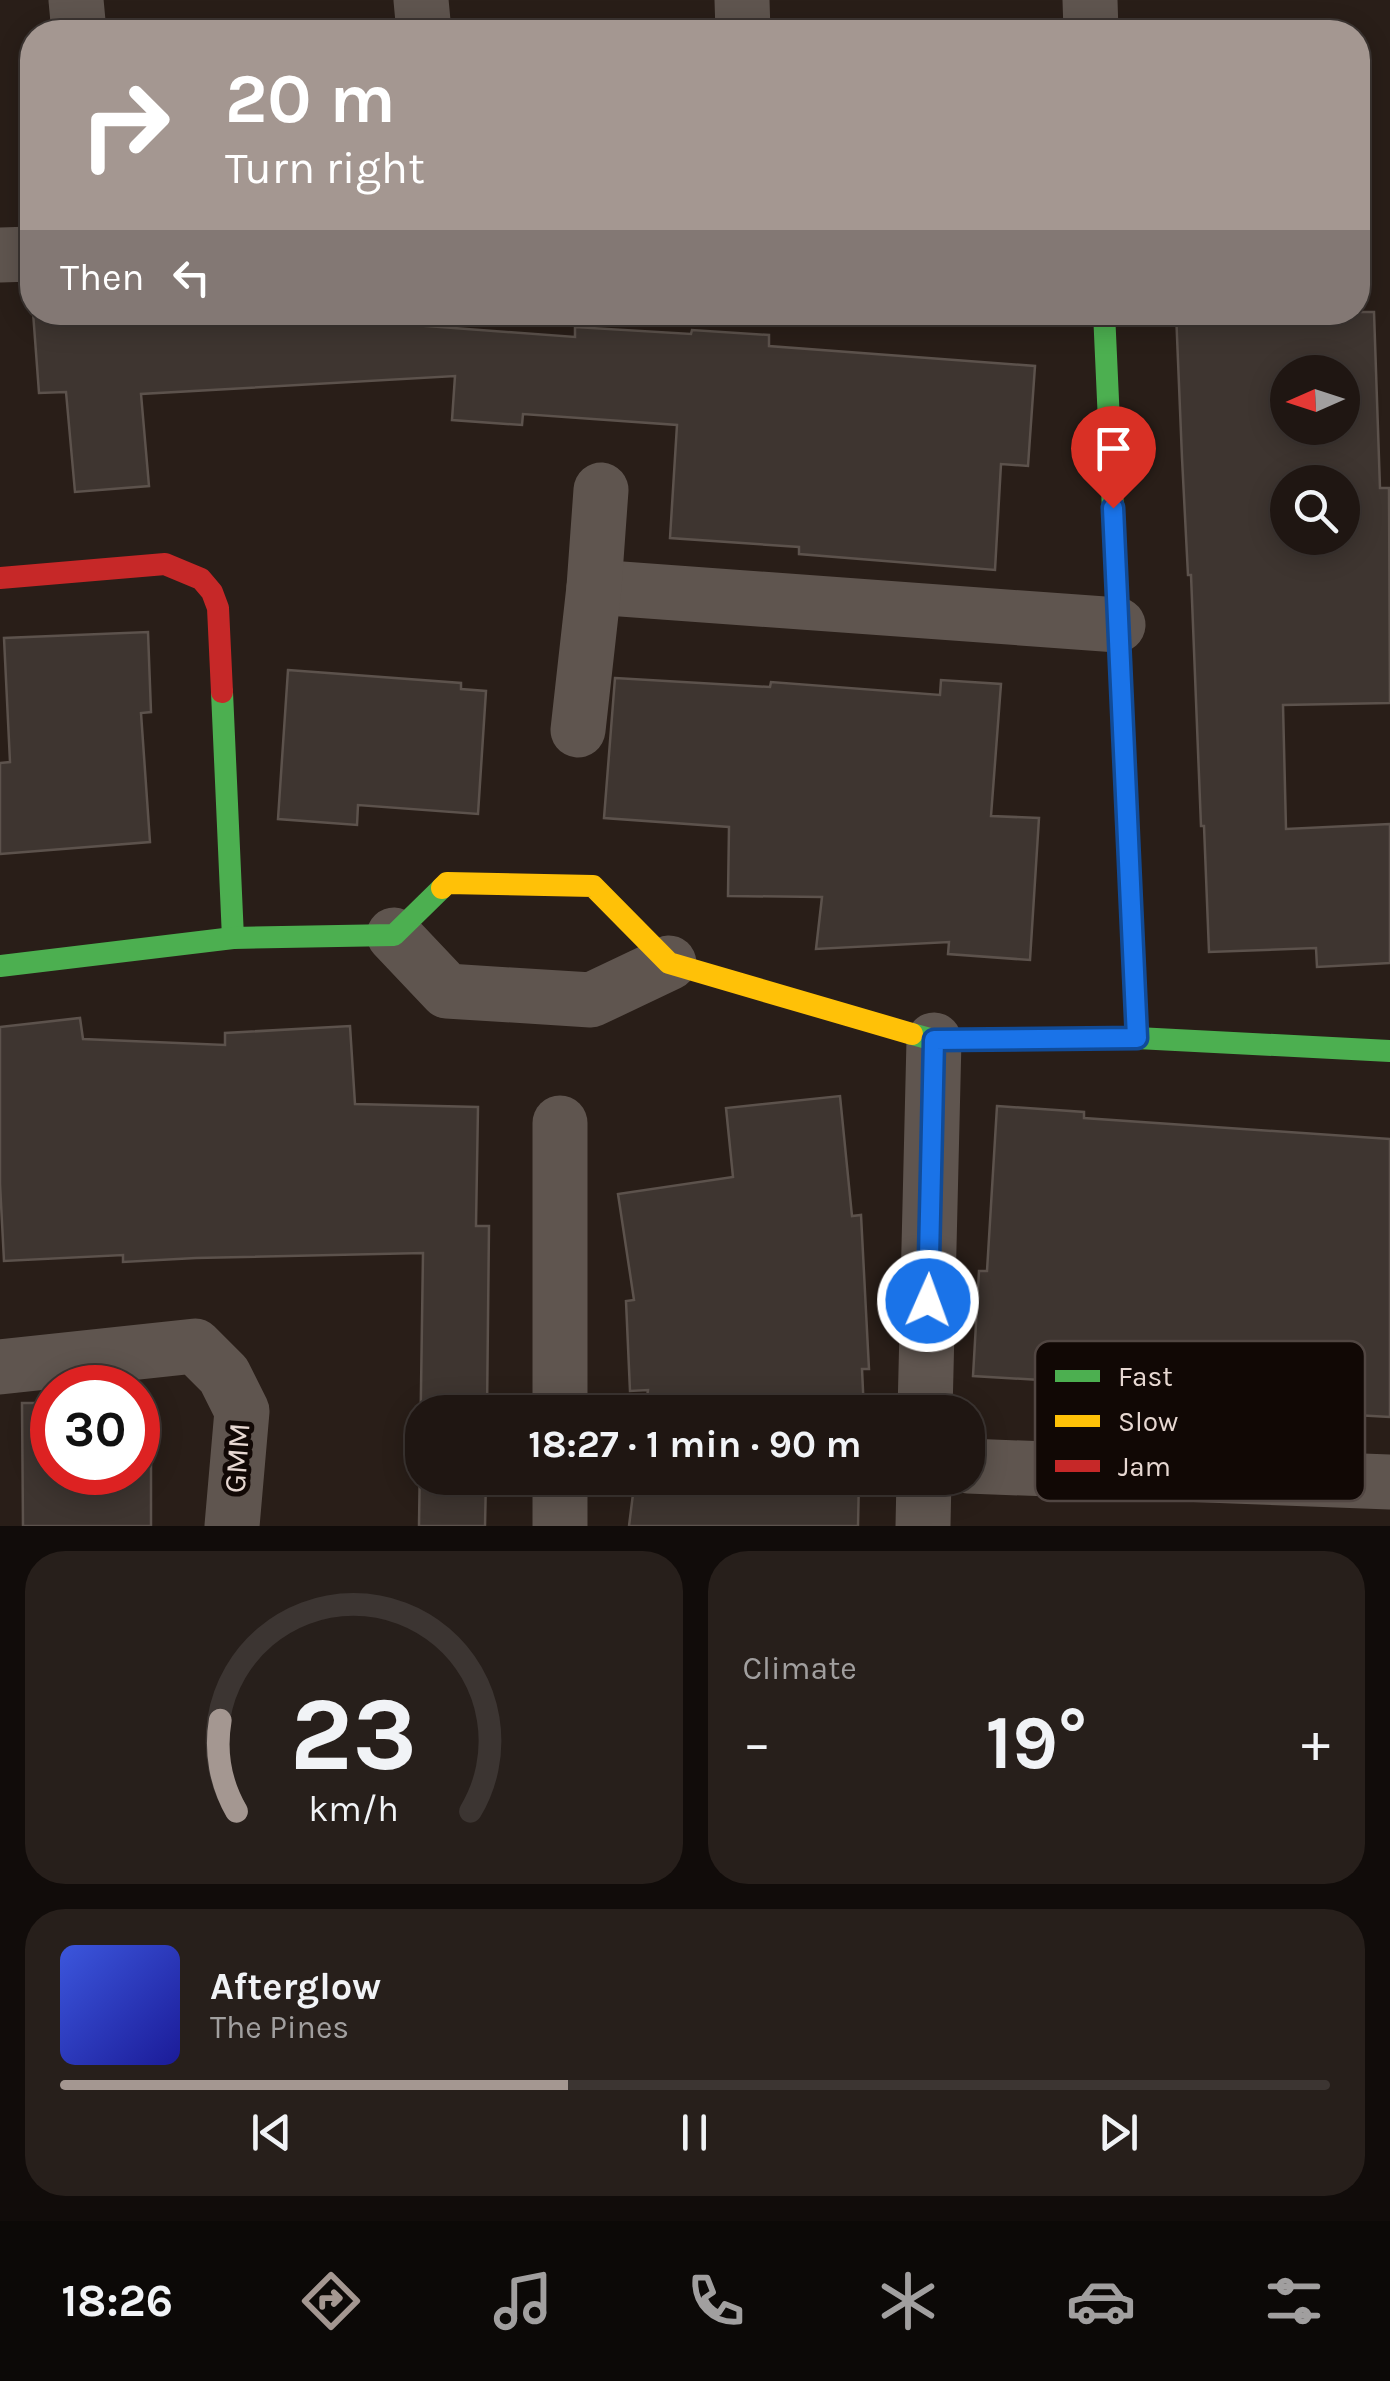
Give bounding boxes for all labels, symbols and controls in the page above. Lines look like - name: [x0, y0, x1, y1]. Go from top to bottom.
- text: 20 m: [225, 58, 396, 140]
- icon: right: [60, 60, 190, 190]
- text: Turn right: [225, 142, 425, 194]
- icon: left: [164, 250, 219, 305]
- text: Then: [60, 255, 144, 300]
- north arrow: [1270, 355, 1360, 445]
- map controls: [1270, 355, 1360, 555]
- pin: [1071, 406, 1156, 509]
- icon: arrive: [1086, 421, 1141, 476]
- button: search: [1270, 465, 1360, 555]
- position arrow: [876, 1249, 980, 1353]
- legend: [1035, 1341, 1365, 1501]
- text: Fast: [1118, 1360, 1173, 1393]
- speed limit sign: 30: [30, 1365, 160, 1495]
- text: Slow: [1118, 1405, 1178, 1438]
- street label: GMM: [217, 1422, 257, 1494]
- text: 18:27 · 1 min · 90 m: [528, 1422, 862, 1467]
- text: Jam: [1118, 1450, 1171, 1483]
- text: Climate: [743, 1650, 857, 1687]
- text: 23: [290, 1674, 418, 1795]
- text: 19°: [985, 1699, 1087, 1787]
- text: −: [743, 1711, 771, 1775]
- text: +: [1301, 1711, 1330, 1775]
- text: km/h: [308, 1788, 399, 1830]
- text: Afterglow: [210, 1964, 381, 2009]
- text: The Pines: [210, 2009, 349, 2046]
- icon: previous: [244, 2105, 299, 2160]
- icon: pause: [667, 2105, 722, 2160]
- icon: next: [1091, 2105, 1146, 2160]
- icon: directions: [296, 2266, 366, 2336]
- icon: music: [488, 2266, 558, 2336]
- icon: phone: [681, 2266, 751, 2336]
- icon: climate: [873, 2266, 943, 2336]
- icon: car: [1066, 2266, 1136, 2336]
- icon: filters: [1259, 2266, 1329, 2336]
- text: 18:26: [61, 2275, 173, 2327]

